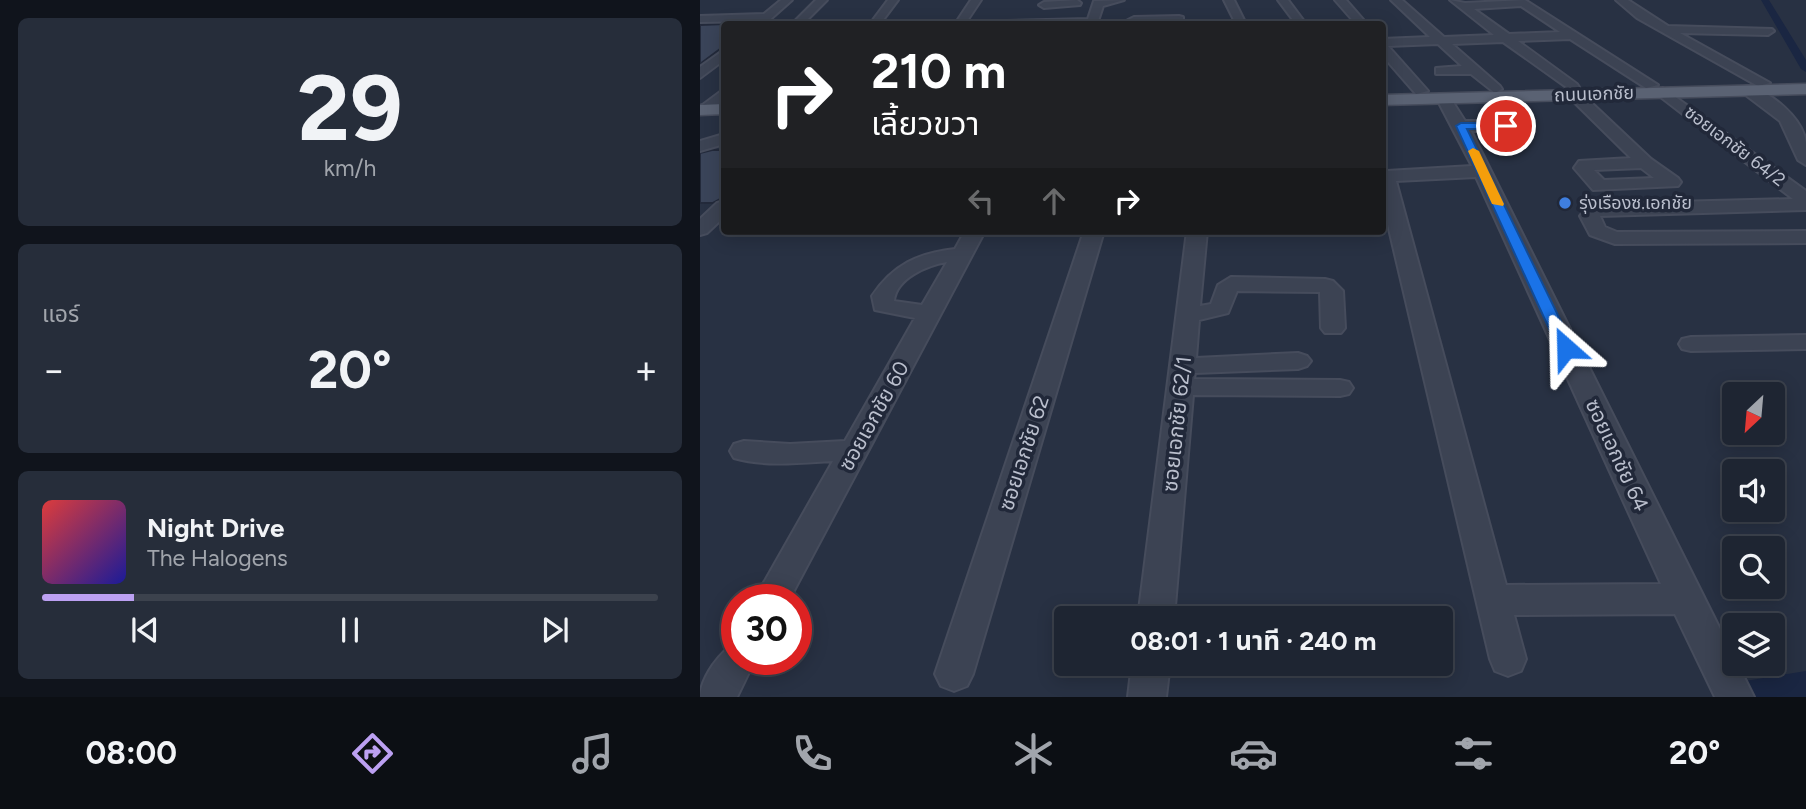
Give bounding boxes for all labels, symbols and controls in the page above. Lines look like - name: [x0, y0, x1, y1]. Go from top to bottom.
- text: 210 m: [871, 41, 1006, 100]
- icon: right: [756, 49, 847, 140]
- text: 29: [297, 54, 403, 163]
- street label: ถนนเอกชัย: [1554, 82, 1634, 106]
- pin: [1476, 96, 1536, 156]
- street label: ซอยเอกชัย 64/2: [1680, 101, 1790, 191]
- text: เลี้ยวขวา: [871, 105, 979, 143]
- icon: arrive: [1487, 107, 1525, 145]
- text: km/h: [324, 154, 376, 182]
- icon: left: [962, 182, 1000, 220]
- icon: ahead: [1035, 182, 1073, 220]
- icon: right: [1108, 182, 1146, 220]
- place label: รุ่งเรืองซ.เอกชัย: [1579, 192, 1692, 214]
- marker: รุ่งเรืองซ.เอกชัย: [1557, 195, 1573, 211]
- text: แอร์: [42, 300, 79, 328]
- position arrow: [1529, 311, 1603, 385]
- text: 20°: [308, 339, 392, 401]
- text: −: [42, 347, 66, 393]
- text: +: [634, 347, 658, 393]
- street label: ซอยเอกชัย 62/1: [1157, 355, 1196, 493]
- street label: ซอยเอกชัย 60: [833, 357, 914, 475]
- north arrow: [1722, 382, 1785, 444]
- map controls: [1722, 382, 1785, 676]
- street label: ซอยเอกชัย 62: [993, 392, 1054, 514]
- street label: ซอยเอกชัย 64: [1581, 395, 1654, 515]
- button: sound: [1722, 459, 1785, 522]
- text: Night Drive: [147, 512, 284, 544]
- button: search: [1722, 536, 1785, 599]
- text: The Halogens: [147, 544, 288, 572]
- speed limit sign: 30: [721, 584, 812, 675]
- icon: previous: [126, 611, 164, 649]
- icon: pause: [331, 611, 369, 649]
- icon: next: [536, 611, 574, 649]
- button: layers: [1722, 613, 1785, 676]
- text: 08:01 · 1 นาที · 240 m: [1131, 625, 1376, 657]
- icon: directions: [348, 729, 397, 778]
- icon: music: [568, 729, 617, 778]
- icon: phone: [788, 729, 837, 778]
- icon: climate: [1009, 729, 1058, 778]
- icon: car: [1229, 729, 1278, 778]
- icon: filters: [1449, 729, 1498, 778]
- text: 08:00: [86, 734, 177, 772]
- text: 20°: [1669, 734, 1720, 772]

